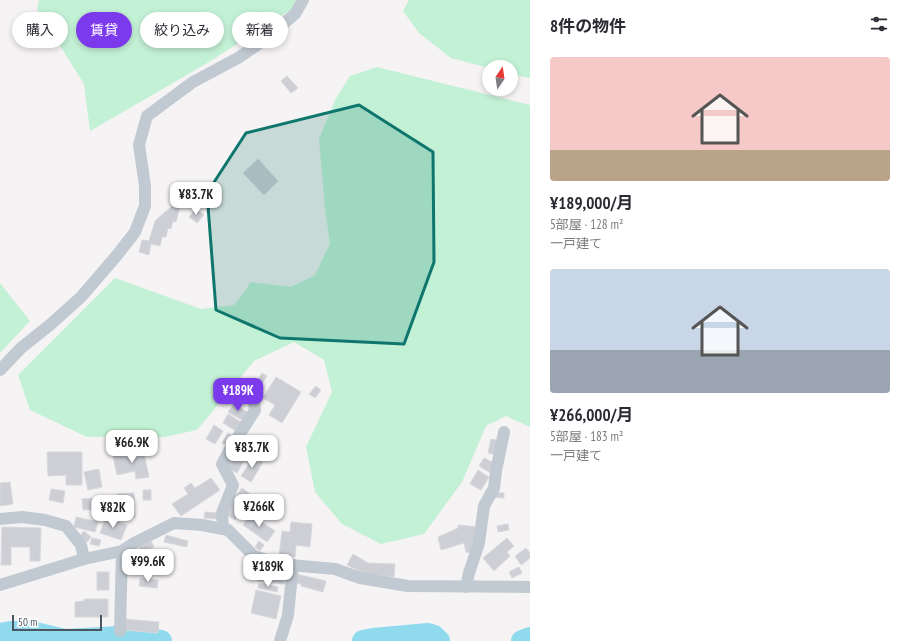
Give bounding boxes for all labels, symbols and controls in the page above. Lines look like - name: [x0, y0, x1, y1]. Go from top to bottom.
- chip: 購入: [12, 12, 68, 48]
- chip: 賃貸: [76, 12, 132, 48]
- chip: 絞り込み: [140, 12, 224, 48]
- chip: 新着: [232, 12, 288, 48]
- icon: filters: [868, 13, 890, 35]
- text: 8件の物件: [550, 15, 626, 37]
- north arrow: [482, 60, 518, 96]
- map controls: [482, 60, 518, 96]
- icon: home: [684, 83, 756, 155]
- pin: ¥83.7K: [163, 182, 229, 216]
- text: ¥83.7K: [179, 186, 213, 203]
- text: ¥189,000/月: [550, 192, 634, 214]
- text: 5部屋 · 128 m²: [550, 216, 623, 233]
- text: 一戸建て: [550, 235, 602, 252]
- icon: home: [684, 295, 756, 367]
- pin: ¥189K: [210, 378, 266, 412]
- text: ¥189K: [222, 382, 254, 399]
- text: ¥266,000/月: [550, 404, 634, 426]
- text: 5部屋 · 183 m²: [550, 428, 623, 445]
- pin: ¥66.9K: [99, 430, 165, 464]
- text: ¥66.9K: [115, 434, 149, 451]
- pin: ¥83.7K: [219, 435, 285, 469]
- text: ¥83.7K: [235, 439, 269, 456]
- text: 一戸建て: [550, 447, 602, 464]
- pin: ¥266K: [231, 494, 287, 528]
- pin: ¥82K: [89, 495, 137, 529]
- text: ¥266K: [243, 498, 275, 515]
- text: ¥82K: [100, 499, 126, 516]
- pin: ¥99.6K: [115, 549, 181, 583]
- text: ¥99.6K: [131, 553, 165, 570]
- pin: ¥189K: [240, 554, 296, 588]
- text: ¥189K: [252, 558, 284, 575]
- scale bar: [12, 613, 102, 632]
- text: 50 m: [18, 615, 37, 629]

